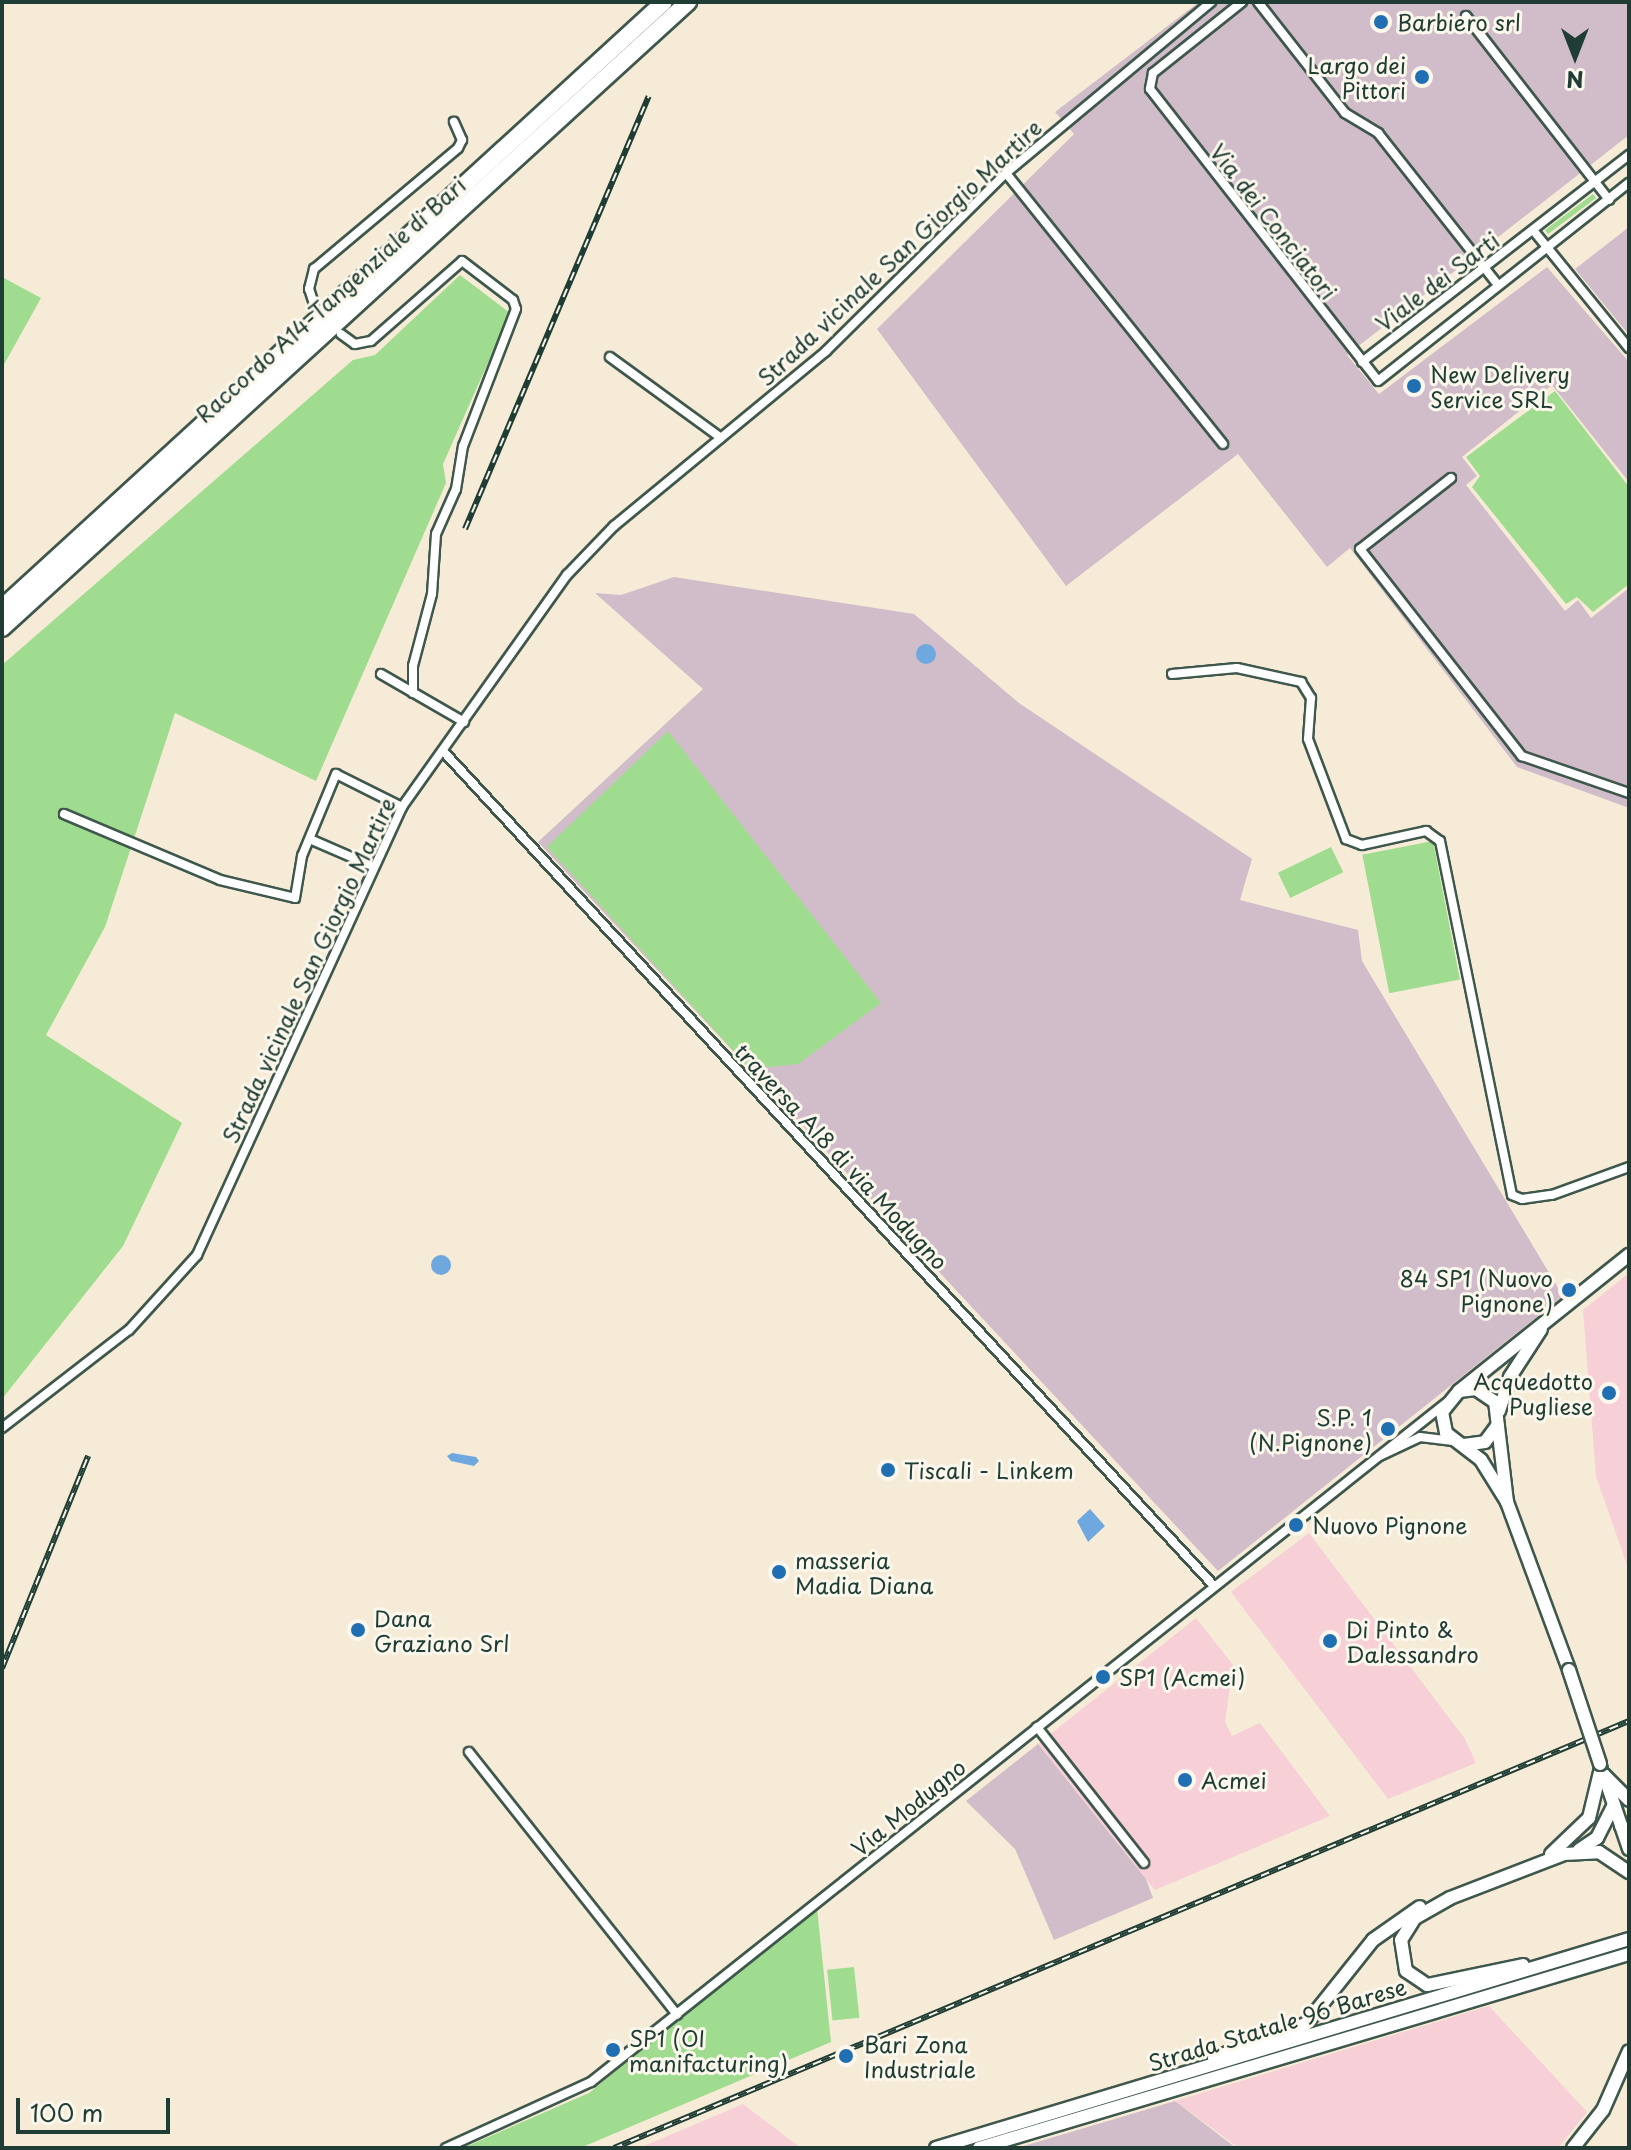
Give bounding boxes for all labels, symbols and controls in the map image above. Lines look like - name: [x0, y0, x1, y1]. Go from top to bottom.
- place label: Barbiero srl: [1397, 9, 1521, 35]
- marker: Barbiero srl: [1372, 13, 1390, 31]
- north arrow: [1535, 16, 1615, 96]
- place label: Largo dei Pittori: [1308, 51, 1406, 102]
- text: N: [1566, 64, 1584, 97]
- marker: Largo dei Pittori: [1413, 68, 1431, 86]
- street label: Strada vicinale San Giorgio Martire: [750, 112, 1048, 392]
- street label: Via dei Conciatori: [1205, 138, 1343, 304]
- street label: Raccordo A14-Tangenziale di Bari: [188, 169, 472, 429]
- street label: Viale dei Sarti: [1368, 225, 1506, 337]
- place label: New Delivery Service SRL: [1430, 360, 1570, 412]
- marker: New Delivery Service SRL: [1405, 377, 1423, 395]
- street label: Strada vicinale San Giorgio Martire: [215, 791, 401, 1149]
- street label: traversa AI8 di via Modugno: [730, 1037, 954, 1275]
- place label: 84 SP1 (Nuovo Pignone): [1400, 1264, 1553, 1316]
- marker: 84 SP1 (Nuovo Pignone): [1560, 1281, 1578, 1299]
- place label: Acquedotto Pugliese: [1473, 1367, 1593, 1418]
- marker: Acquedotto Pugliese: [1600, 1384, 1618, 1402]
- place label: S.P. 1 (N.Pignone): [1249, 1403, 1372, 1454]
- marker: S.P. 1 (N.Pignone): [1379, 1420, 1397, 1438]
- place label: Tiscali - Linkem: [904, 1457, 1075, 1483]
- marker: Tiscali - Linkem: [879, 1461, 897, 1479]
- place label: Nuovo Pignone: [1312, 1512, 1469, 1538]
- marker: Nuovo Pignone: [1287, 1516, 1305, 1534]
- place label: masseria Madia Diana: [795, 1546, 932, 1598]
- marker: masseria Madia Diana: [770, 1563, 788, 1581]
- place label: Dana Graziano Srl: [374, 1604, 509, 1656]
- place label: Di Pinto & Dalessandro: [1346, 1615, 1479, 1666]
- marker: Dana Graziano Srl: [349, 1621, 367, 1639]
- marker: Di Pinto & Dalessandro: [1321, 1632, 1339, 1650]
- place label: SP1 (Acmei): [1119, 1664, 1245, 1690]
- marker: SP1 (Acmei): [1094, 1668, 1112, 1686]
- street label: Via Modugno: [846, 1753, 970, 1861]
- place label: Acmei: [1201, 1767, 1267, 1793]
- marker: Acmei: [1176, 1771, 1194, 1789]
- street label: Strada Statale 96 Barese: [1143, 1972, 1411, 2076]
- place label: SP1 (OI manifacturing): [629, 2024, 788, 2076]
- place label: Bari Zona Industriale: [864, 2030, 976, 2082]
- marker: SP1 (OI manifacturing): [604, 2041, 622, 2059]
- marker: Bari Zona Industriale: [835, 2045, 857, 2067]
- scale bar: [20, 2082, 174, 2132]
- text: 100 m: [30, 2094, 103, 2130]

